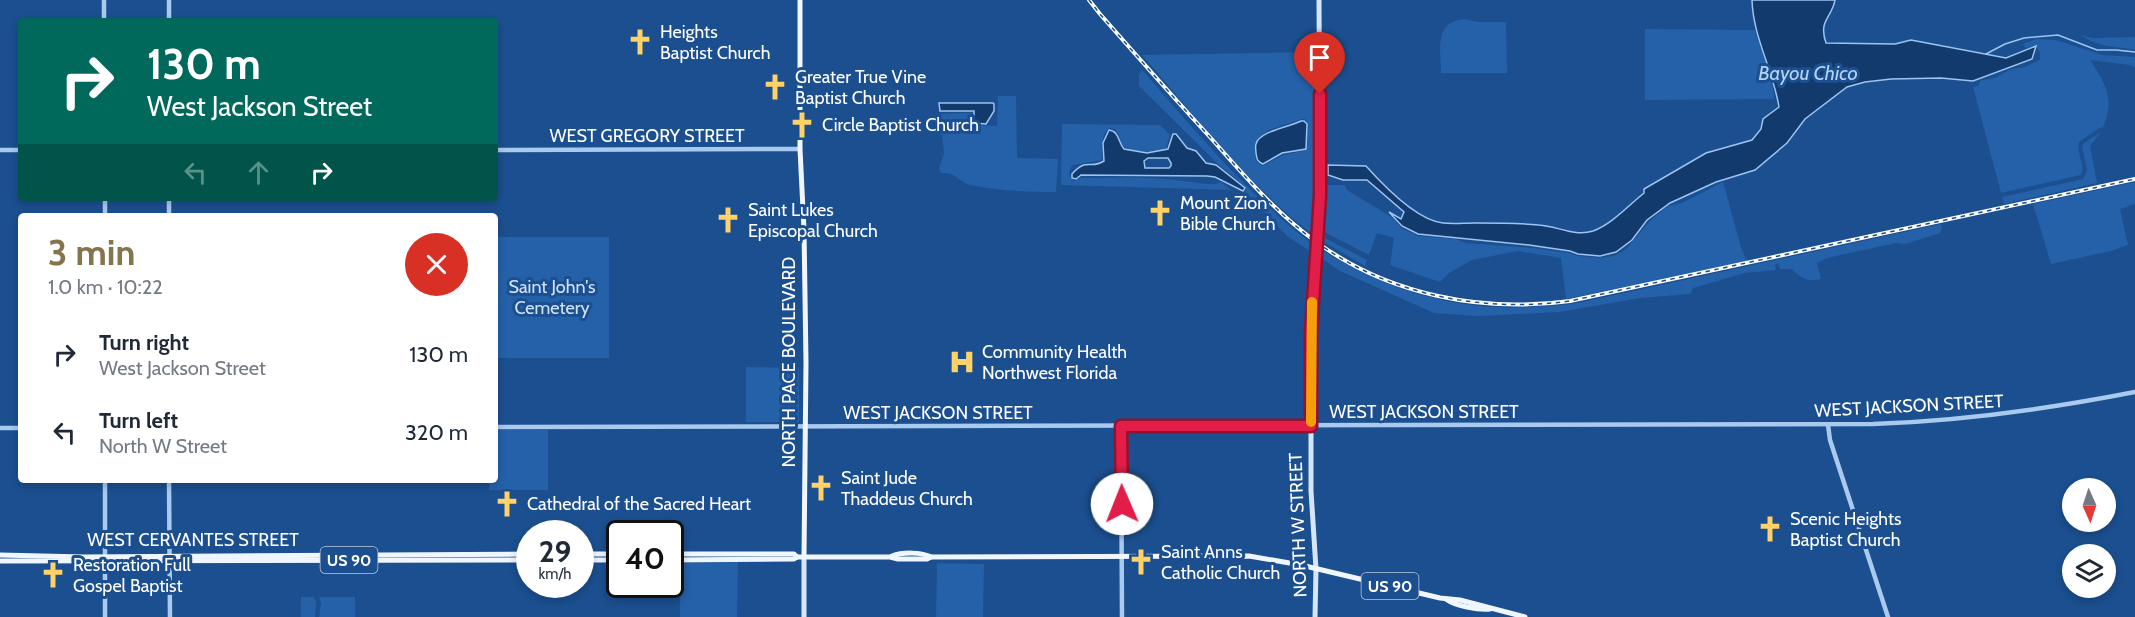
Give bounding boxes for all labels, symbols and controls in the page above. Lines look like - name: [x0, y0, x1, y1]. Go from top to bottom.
- place label: Heights Baptist Church: [660, 21, 770, 64]
- church icon: Heights Baptist Church: [625, 27, 655, 57]
- pin: [1294, 32, 1345, 94]
- text: 130 m: [147, 38, 261, 90]
- icon: arrive: [1303, 41, 1336, 74]
- icon: right: [48, 42, 126, 120]
- water label: Bayou Chico: [1758, 61, 1858, 85]
- place label: Greater True Vine Baptist Church: [795, 66, 926, 109]
- church icon: Greater True Vine Baptist Church: [760, 72, 790, 102]
- text: West Jackson Street: [147, 90, 372, 123]
- church icon: Circle Baptist Church: [787, 110, 817, 140]
- place label: Circle Baptist Church: [822, 114, 979, 136]
- street label: WEST GREGORY STREET: [549, 125, 745, 147]
- icon: left: [179, 156, 212, 189]
- icon: ahead: [242, 156, 275, 189]
- icon: right: [305, 156, 338, 189]
- place label: Mount Zion Bible Church: [1180, 192, 1276, 235]
- church icon: Mount Zion Bible Church: [1145, 198, 1175, 228]
- place label: Saint Lukes Episcopal Church: [748, 199, 878, 242]
- church icon: Saint Lukes Episcopal Church: [713, 205, 743, 235]
- text: 3 min: [48, 230, 135, 274]
- button: close: [405, 233, 468, 296]
- street label: NORTH PACE BOULEVARD: [778, 257, 800, 467]
- text: 1.0 km · 10:22: [48, 275, 163, 299]
- park label: Saint John's Cemetery: [508, 276, 596, 319]
- text: Turn right: [99, 329, 189, 356]
- icon: right: [48, 338, 81, 371]
- text: 130 m: [409, 341, 468, 368]
- place label: Community Health Northwest Florida: [982, 341, 1127, 384]
- hospital icon: Community Health Northwest Florida: [947, 347, 977, 377]
- text: West Jackson Street: [99, 356, 266, 380]
- street label: WEST JACKSON STREET: [1814, 390, 2005, 422]
- street label: WEST JACKSON STREET: [1329, 401, 1519, 423]
- street label: WEST JACKSON STREET: [843, 402, 1033, 424]
- text: Turn left: [99, 407, 178, 434]
- icon: left: [48, 416, 81, 449]
- text: 320 m: [405, 419, 468, 446]
- text: North W Street: [99, 434, 227, 458]
- street label: NORTH W STREET: [1284, 452, 1312, 598]
- place label: Saint Jude Thaddeus Church: [841, 467, 973, 510]
- position arrow: [1090, 472, 1154, 536]
- church icon: Saint Jude Thaddeus Church: [806, 473, 836, 503]
- north arrow: [2062, 478, 2116, 532]
- map controls: [2062, 478, 2116, 598]
- church icon: Cathedral of the Sacred Heart: [492, 489, 522, 519]
- place label: Cathedral of the Sacred Heart: [527, 493, 751, 515]
- place label: Scenic Heights Baptist Church: [1790, 508, 1901, 551]
- church icon: Scenic Heights Baptist Church: [1755, 514, 1785, 544]
- speed limit sign: 40: [606, 520, 684, 598]
- street label: WEST CERVANTES STREET: [87, 529, 299, 551]
- text: 29: [539, 533, 571, 570]
- place label: Saint Anns Catholic Church: [1161, 541, 1280, 584]
- button: layers: [2062, 544, 2116, 598]
- road number: US 90: [320, 547, 378, 573]
- church icon: Saint Anns Catholic Church: [1126, 547, 1156, 577]
- place label: Restoration Full Gospel Baptist: [73, 554, 191, 597]
- church icon: Restoration Full Gospel Baptist: [38, 560, 68, 590]
- text: km/h: [539, 565, 571, 583]
- road number: US 90: [1362, 573, 1418, 599]

